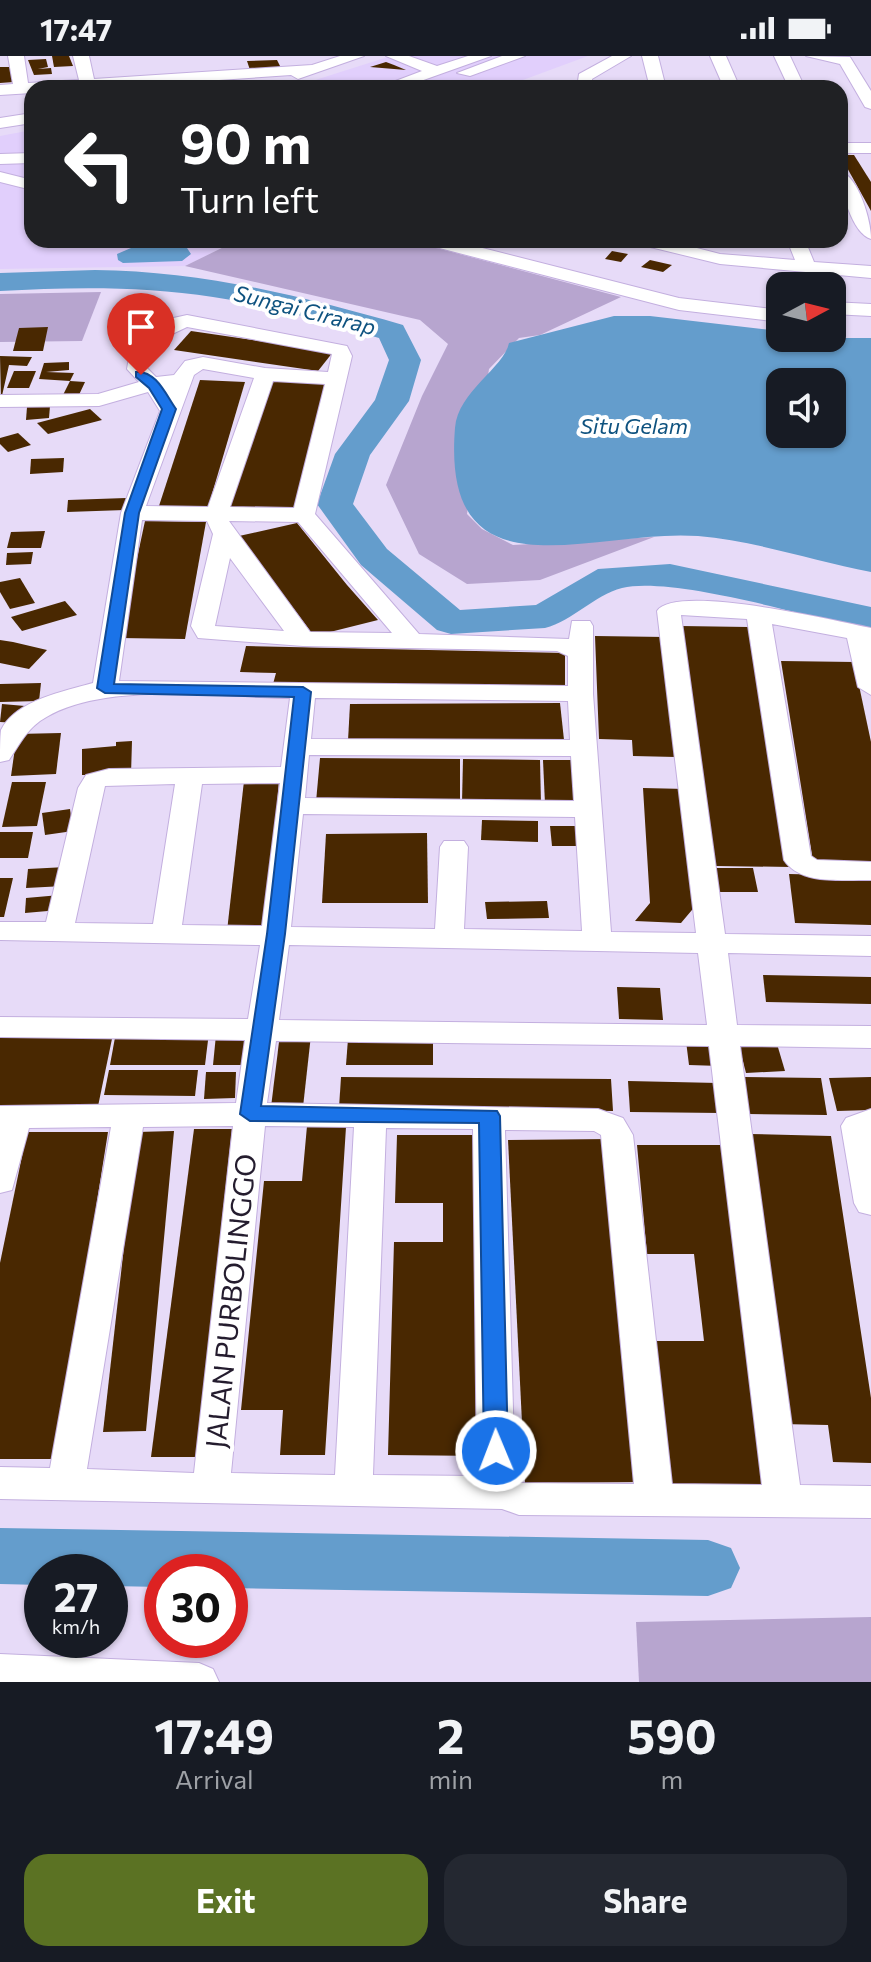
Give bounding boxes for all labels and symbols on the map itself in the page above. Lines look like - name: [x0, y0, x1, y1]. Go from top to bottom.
- north arrow: [766, 272, 846, 352]
- water label: Sungai Cirarap: [232, 279, 379, 340]
- pin: [107, 293, 175, 375]
- water label: Situ Gelam: [580, 412, 688, 439]
- street label: JALAN PURBOLINGGO: [198, 1152, 262, 1450]
- position arrow: [454, 1409, 538, 1493]
- speed limit sign: 30: [144, 1554, 248, 1658]

